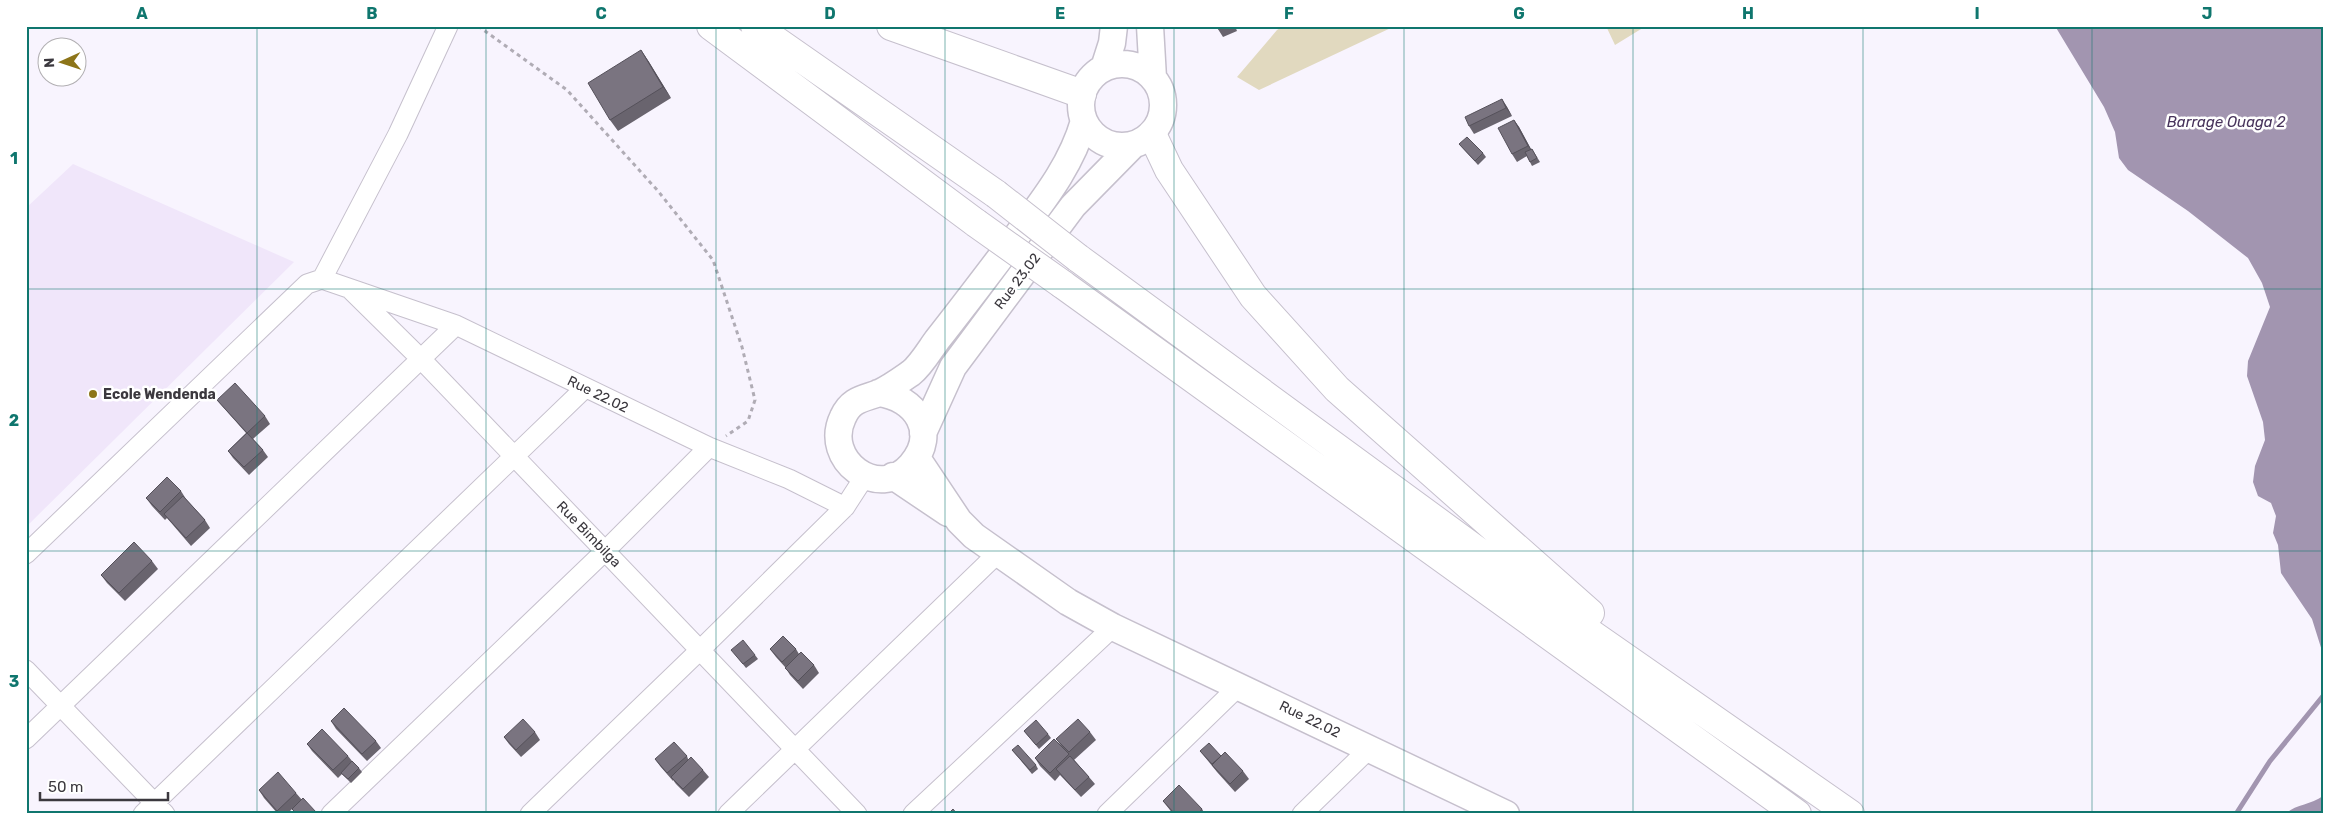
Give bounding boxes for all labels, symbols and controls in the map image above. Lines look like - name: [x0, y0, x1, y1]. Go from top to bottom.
- text: A: [136, 4, 148, 23]
- text: B: [366, 4, 378, 23]
- text: C: [595, 4, 607, 23]
- text: D: [824, 4, 836, 23]
- text: E: [1055, 4, 1065, 23]
- text: F: [1284, 4, 1294, 23]
- text: G: [1513, 4, 1525, 23]
- text: H: [1742, 4, 1754, 23]
- text: I: [1974, 4, 1980, 23]
- text: J: [2202, 4, 2212, 23]
- north arrow: [38, 38, 88, 88]
- text: N: [41, 57, 58, 68]
- water label: Barrage Ouaga 2: [2167, 113, 2285, 131]
- text: 1: [10, 149, 18, 168]
- street label: Rue 23.02: [991, 250, 1044, 313]
- street label: Rue 22.02: [565, 372, 631, 416]
- place label: Ecole Wendenda: [103, 386, 216, 403]
- marker: Ecole Wendenda: [87, 388, 99, 400]
- text: 2: [9, 411, 19, 430]
- street label: Rue Bimbilga: [553, 498, 624, 571]
- text: 3: [9, 672, 19, 691]
- street label: Rue 22.02: [1277, 697, 1343, 741]
- scale bar: [40, 770, 168, 802]
- text: 50 m: [48, 778, 83, 796]

